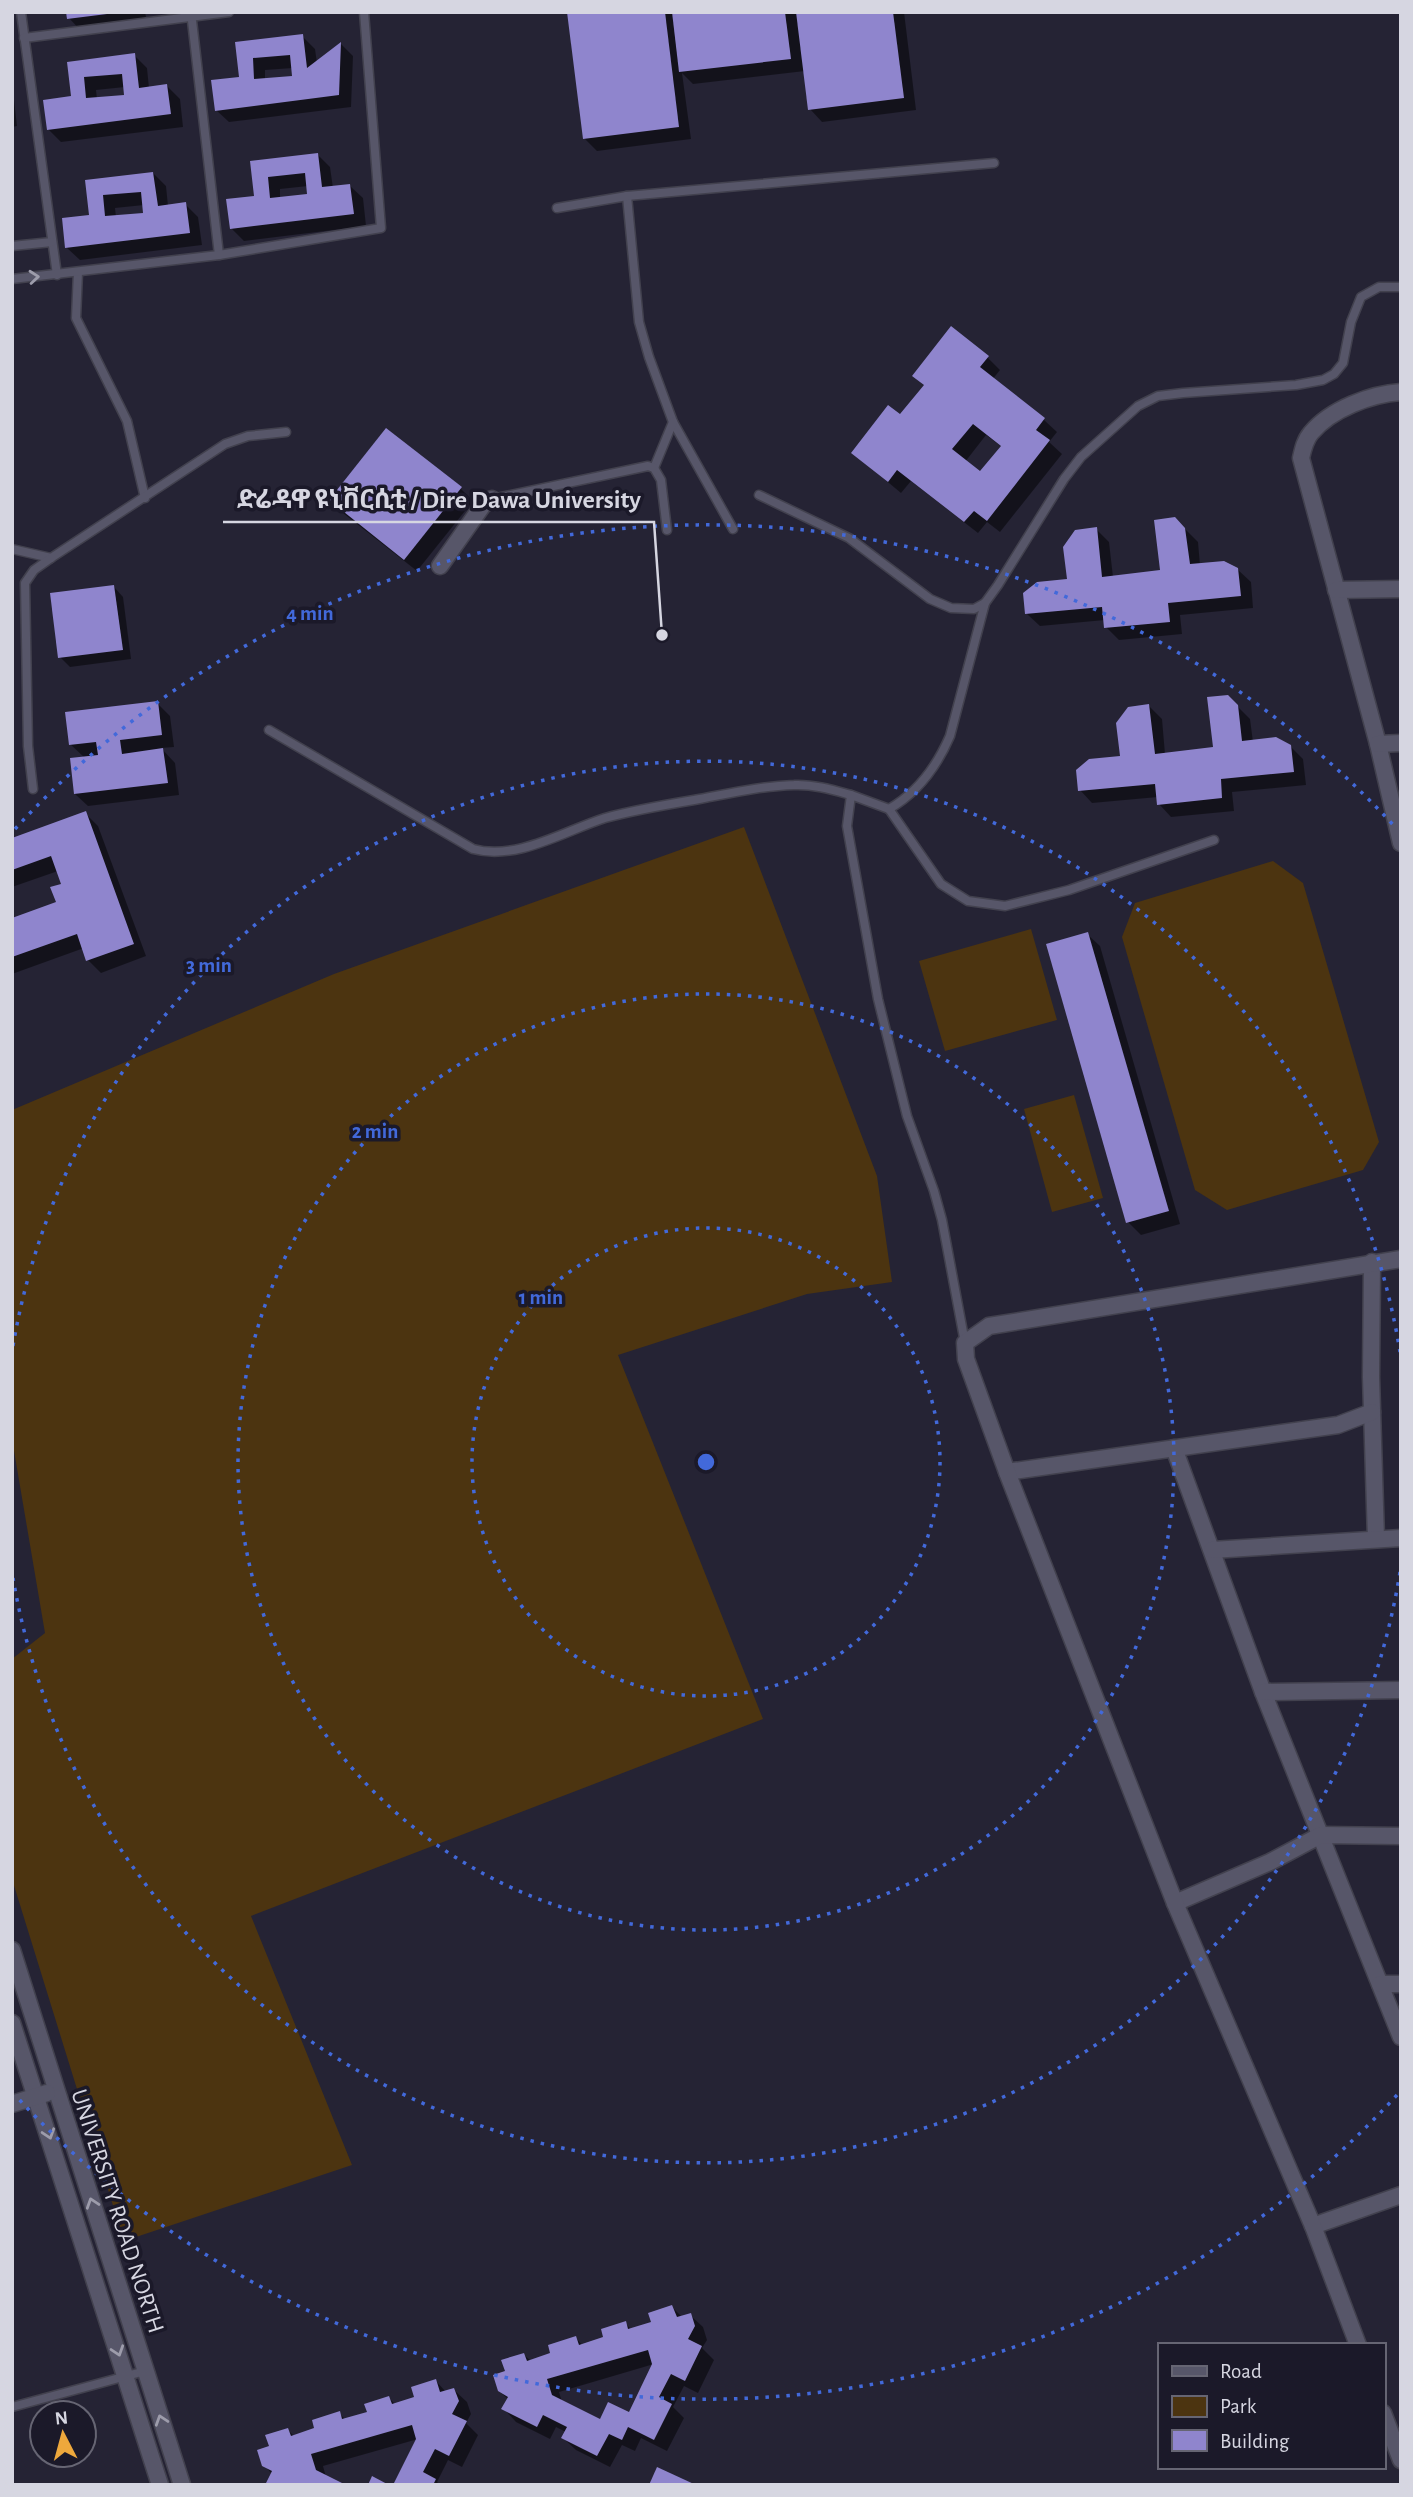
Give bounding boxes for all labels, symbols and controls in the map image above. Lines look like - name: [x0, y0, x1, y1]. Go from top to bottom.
- one-way arrow: [29, 270, 40, 285]
- callout: ድሬዳዋ ዩኒቨርሲቲ / Dire Dawa University: [223, 475, 654, 522]
- text: ድሬዳዋ ዩኒቨርሲቲ / Dire Dawa University: [237, 486, 641, 513]
- text: 4 min: [286, 603, 334, 624]
- text: 3 min: [186, 955, 232, 976]
- text: 2 min: [352, 1121, 398, 1142]
- text: 1 min: [519, 1287, 563, 1308]
- centre of rings: [694, 1450, 718, 1474]
- street label: UNIVERSITY ROAD NORTH: [66, 2086, 168, 2336]
- one-way arrow: [41, 2128, 55, 2140]
- one-way arrow: [86, 2197, 100, 2210]
- legend: [1158, 2343, 1385, 2469]
- one-way arrow: [109, 2345, 124, 2357]
- text: Road: [1220, 2361, 1262, 2382]
- text: Park: [1220, 2396, 1257, 2417]
- north arrow: [28, 2399, 98, 2469]
- text: N: [54, 2408, 69, 2429]
- one-way arrow: [155, 2414, 169, 2426]
- text: Building: [1220, 2431, 1290, 2452]

